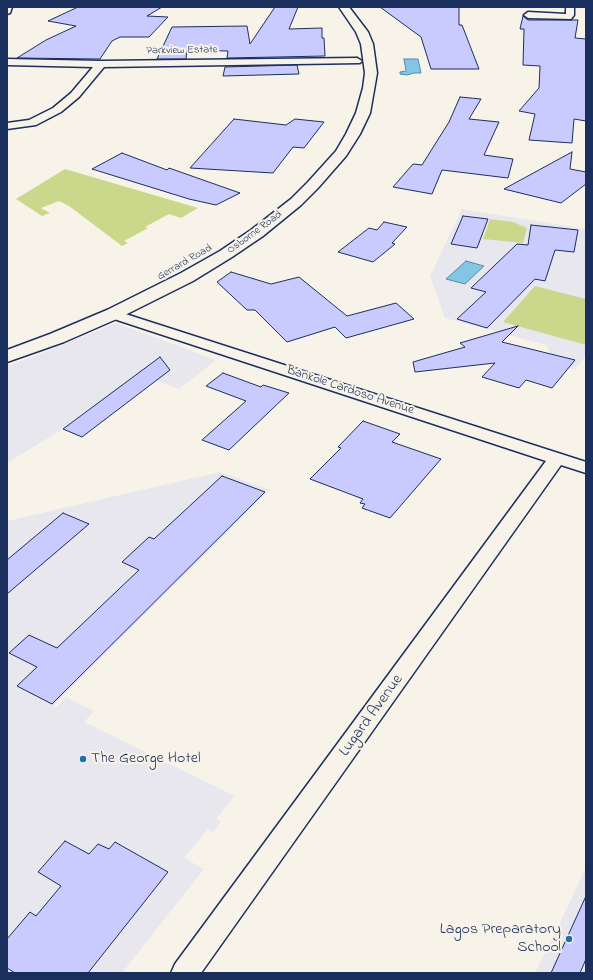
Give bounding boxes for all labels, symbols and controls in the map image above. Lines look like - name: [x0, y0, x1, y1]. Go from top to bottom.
- street label: Parkview Estate: [146, 44, 218, 58]
- street label: Osborne Road: [225, 209, 285, 257]
- street label: Gerrard Road: [155, 242, 215, 284]
- street label: Bankole Cardoso Avenue: [284, 363, 416, 419]
- street label: Lugard Avenue: [336, 671, 408, 761]
- place label: The George Hotel: [91, 749, 201, 769]
- marker: The George Hotel: [78, 754, 88, 764]
- place label: Lagos Preparatory School: [440, 920, 561, 958]
- marker: Lagos Preparatory School: [564, 934, 574, 944]

